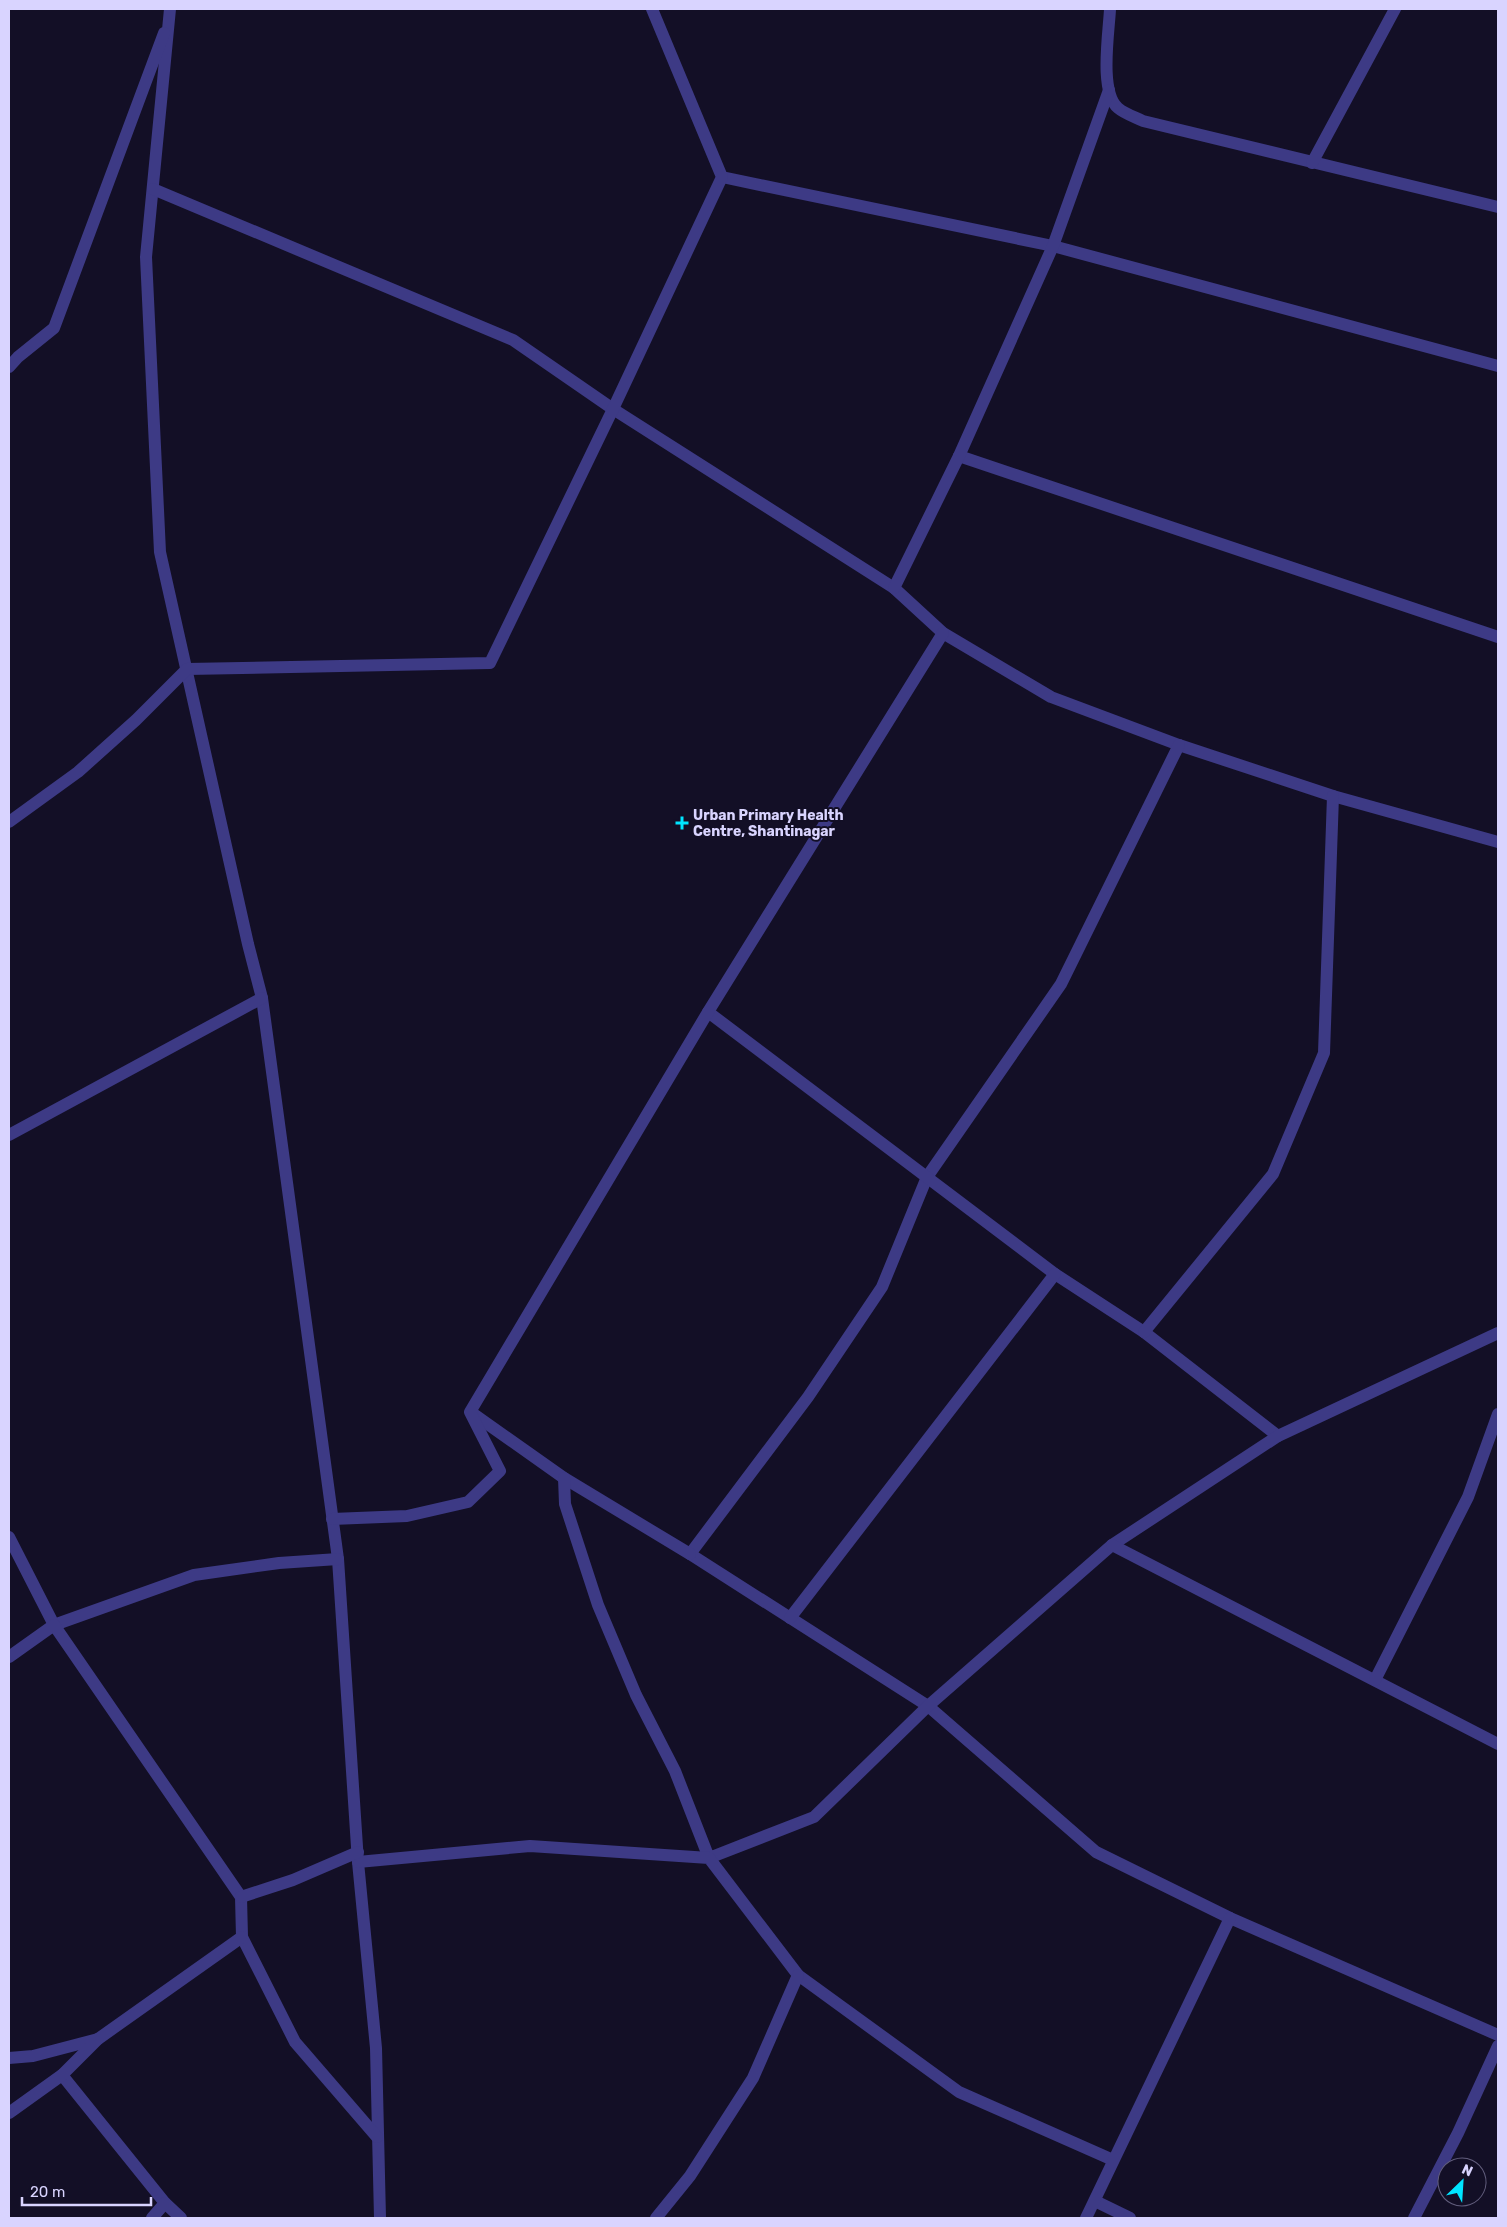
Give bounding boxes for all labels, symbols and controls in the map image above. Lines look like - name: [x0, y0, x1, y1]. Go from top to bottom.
- place label: Urban Primary Health Centre, Shantinagar: [693, 807, 843, 840]
- marker: Urban Primary Health Centre, Shantinagar: [675, 816, 689, 830]
- north arrow: [1437, 2157, 1487, 2207]
- text: N: [1459, 2161, 1475, 2181]
- scale bar: [22, 2174, 151, 2206]
- text: 20 m: [30, 2183, 65, 2201]

